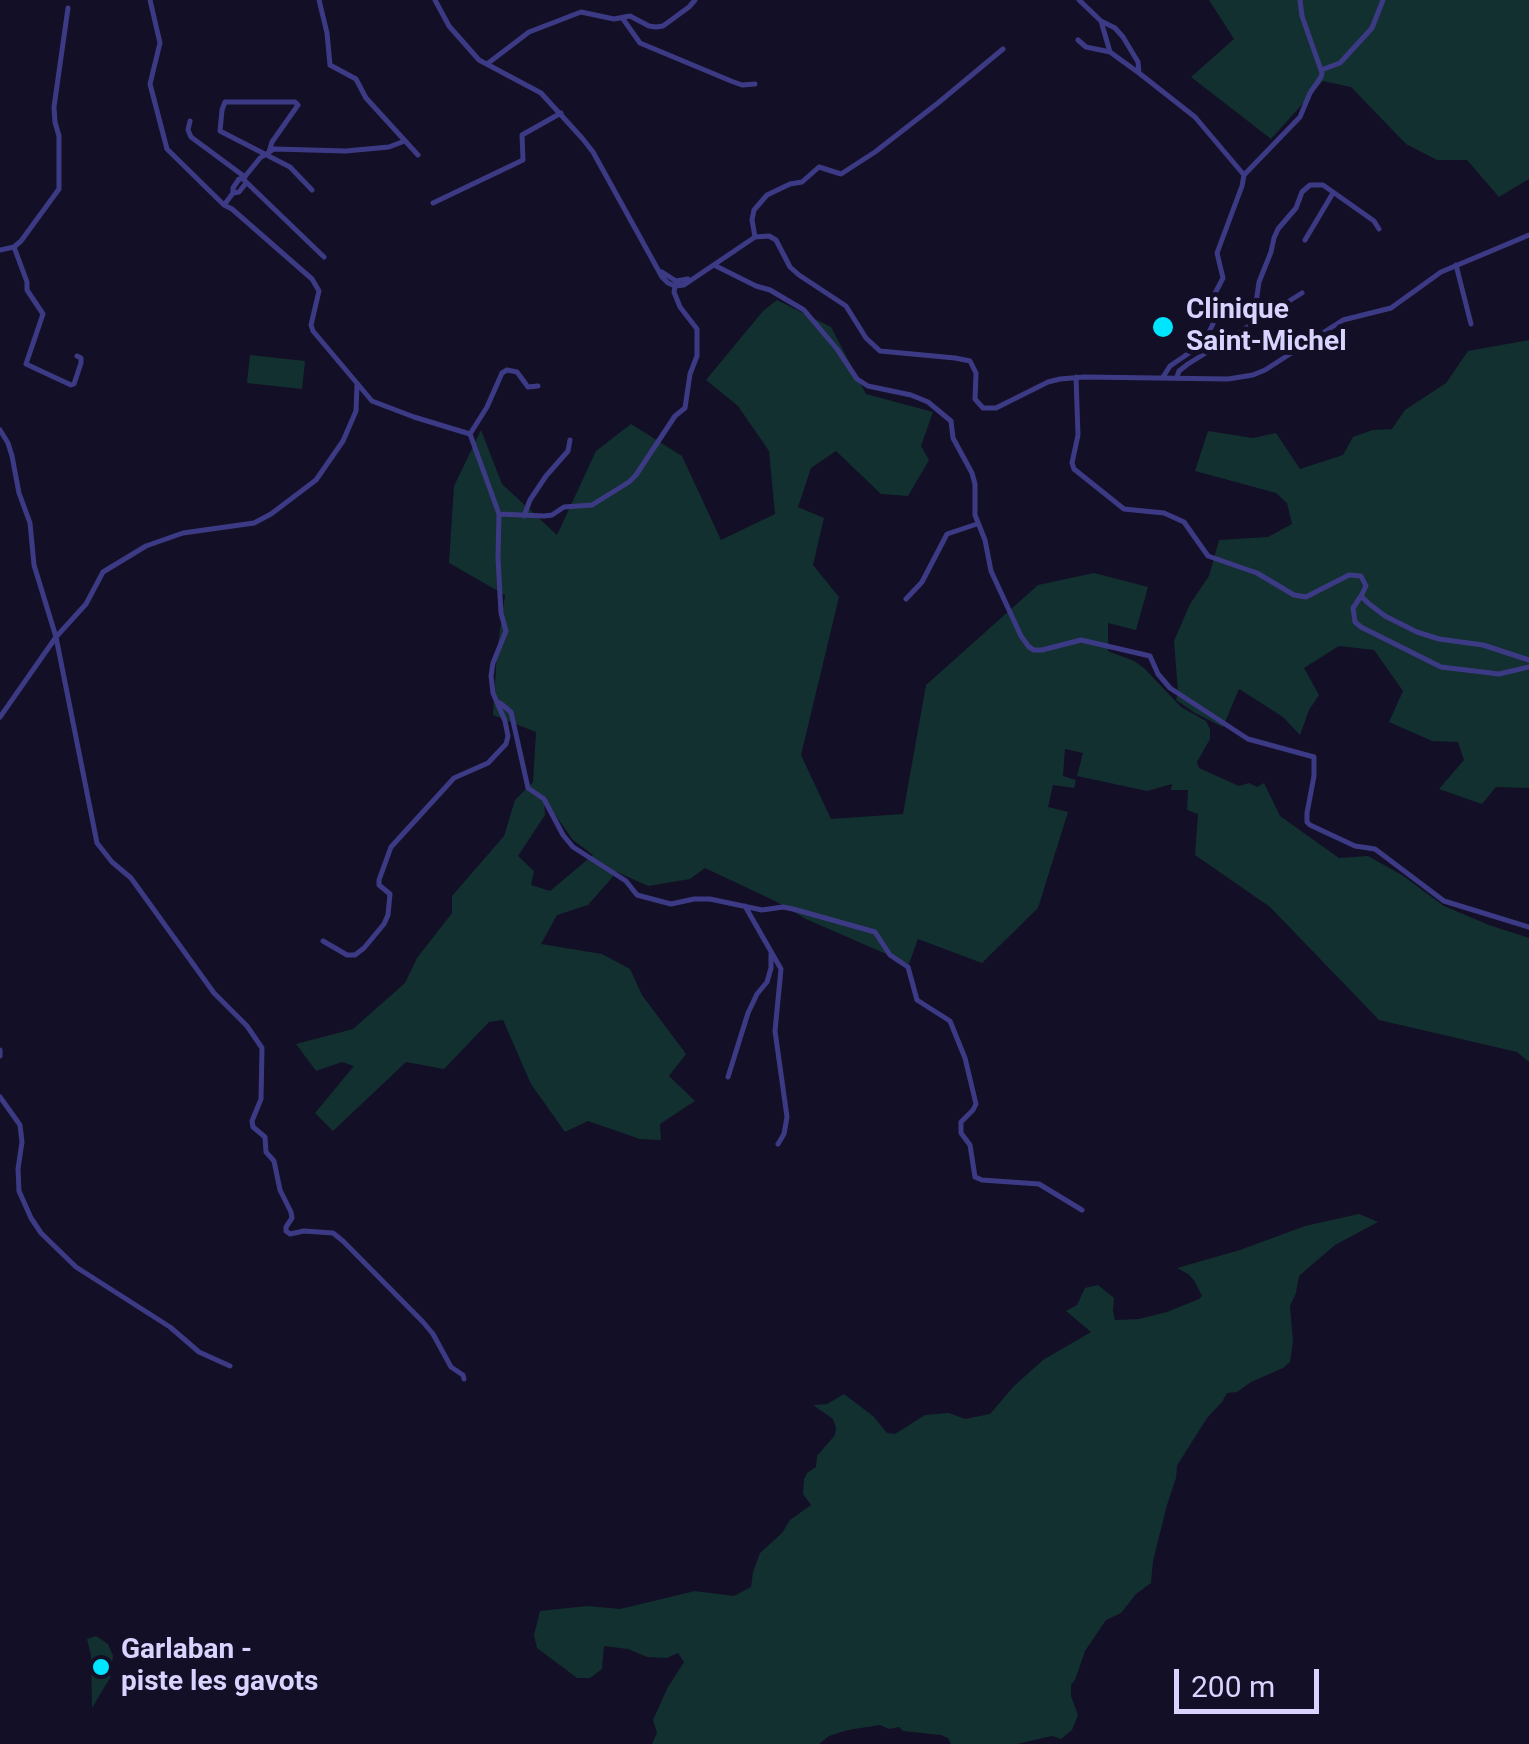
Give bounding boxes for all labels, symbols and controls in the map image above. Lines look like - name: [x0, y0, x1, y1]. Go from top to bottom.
- place label: Clinique Saint-Michel: [1186, 294, 1347, 360]
- marker: Clinique Saint-Michel: [1150, 314, 1176, 340]
- place label: Garlaban - piste les gavots: [121, 1634, 318, 1700]
- scale bar: [1179, 1649, 1324, 1711]
- marker: Garlaban - piste les gavots: [90, 1656, 112, 1678]
- text: 200 m: [1191, 1669, 1275, 1704]

